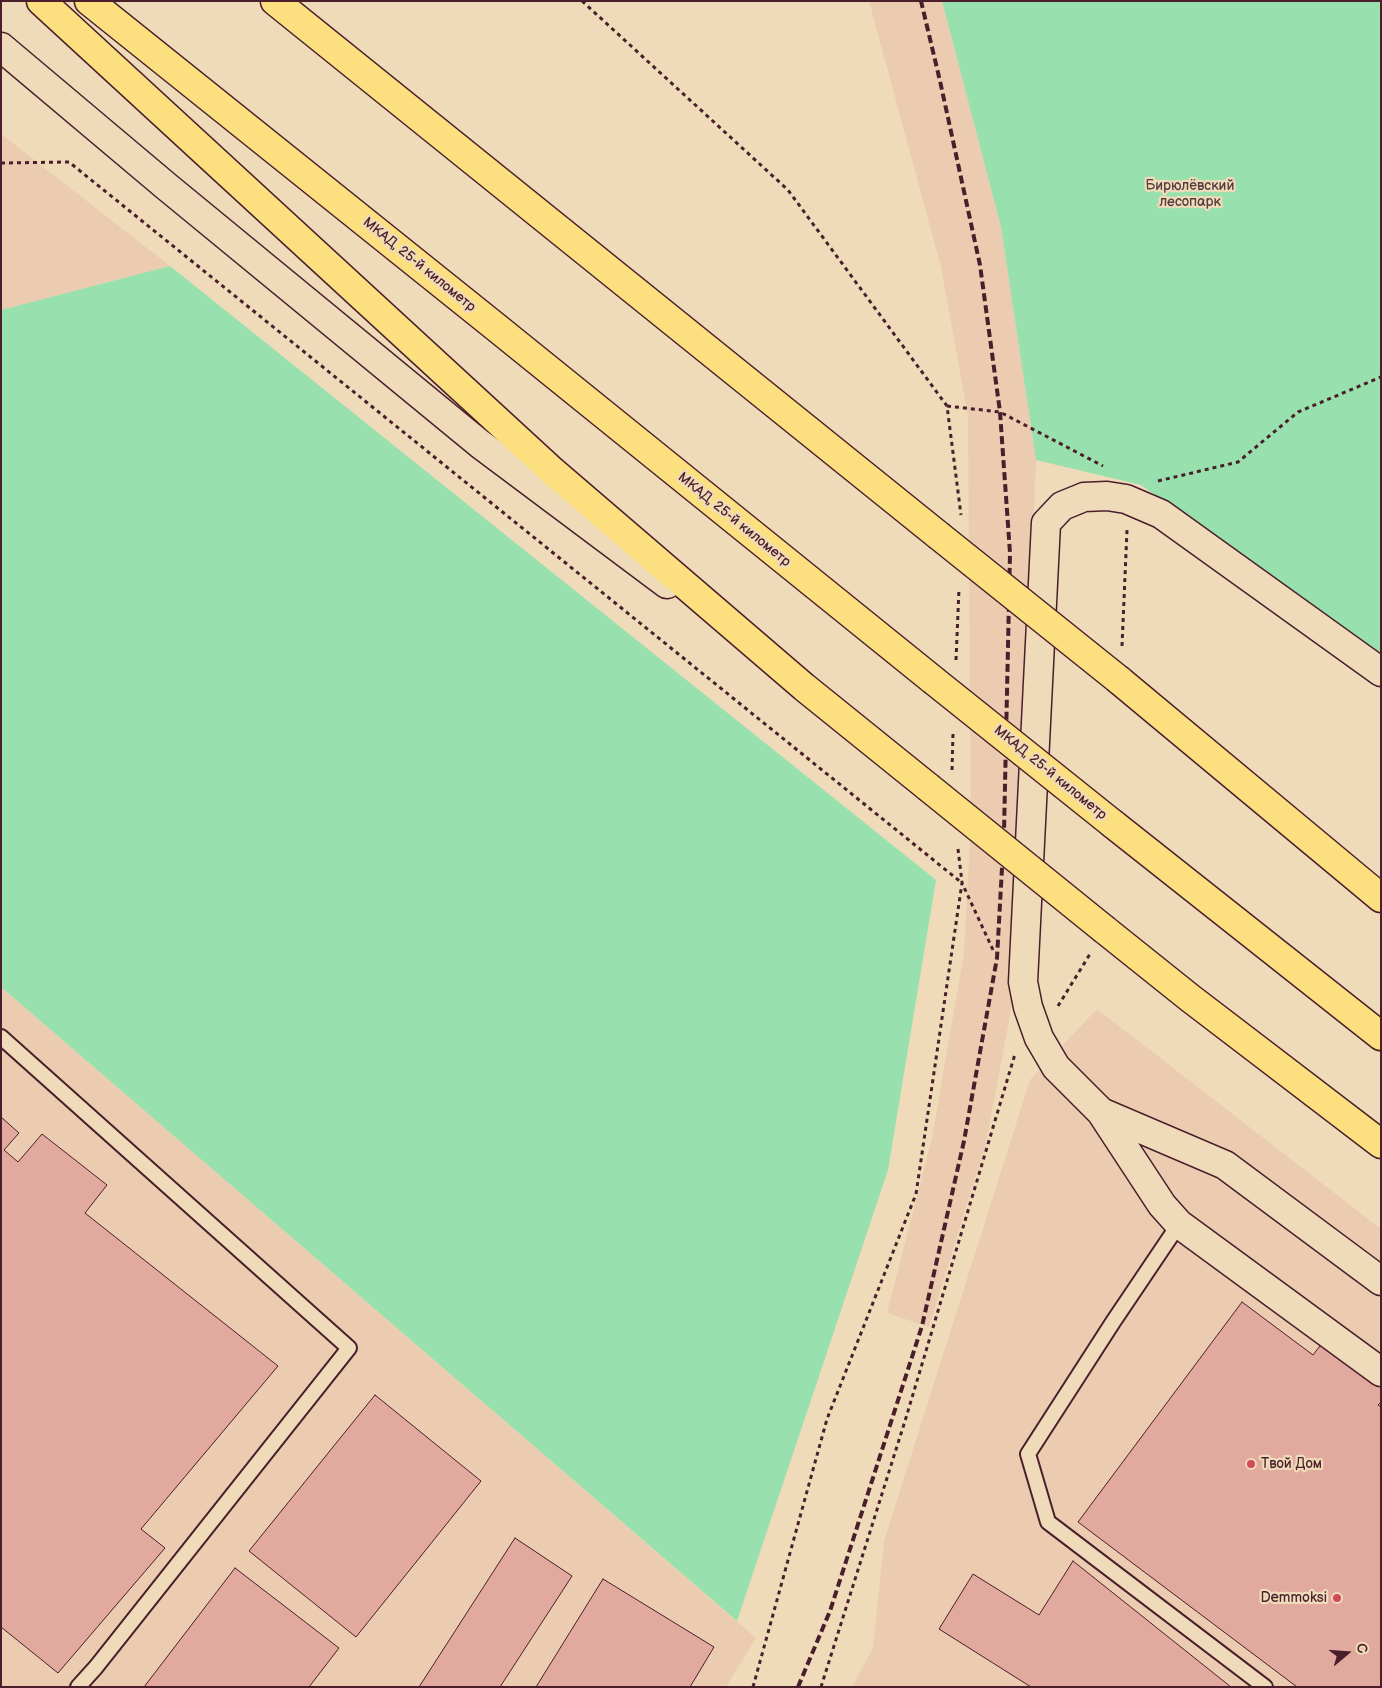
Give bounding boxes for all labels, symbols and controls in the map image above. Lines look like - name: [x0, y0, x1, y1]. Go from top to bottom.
- park label: Бирюлёвский лесопарк: [1146, 178, 1234, 210]
- street label: МКАД, 25-й километр: [359, 214, 479, 316]
- street label: МКАД, 25-й километр: [674, 469, 794, 571]
- street label: МКАД, 25-й километр: [990, 722, 1110, 824]
- place label: Твой Дом: [1261, 1456, 1322, 1472]
- marker: Твой Дом: [1245, 1458, 1257, 1470]
- place label: Demmoksi: [1261, 1590, 1327, 1606]
- marker: Demmoksi: [1331, 1592, 1343, 1604]
- north arrow: [1322, 1628, 1372, 1678]
- text: С: [1352, 1641, 1371, 1655]

